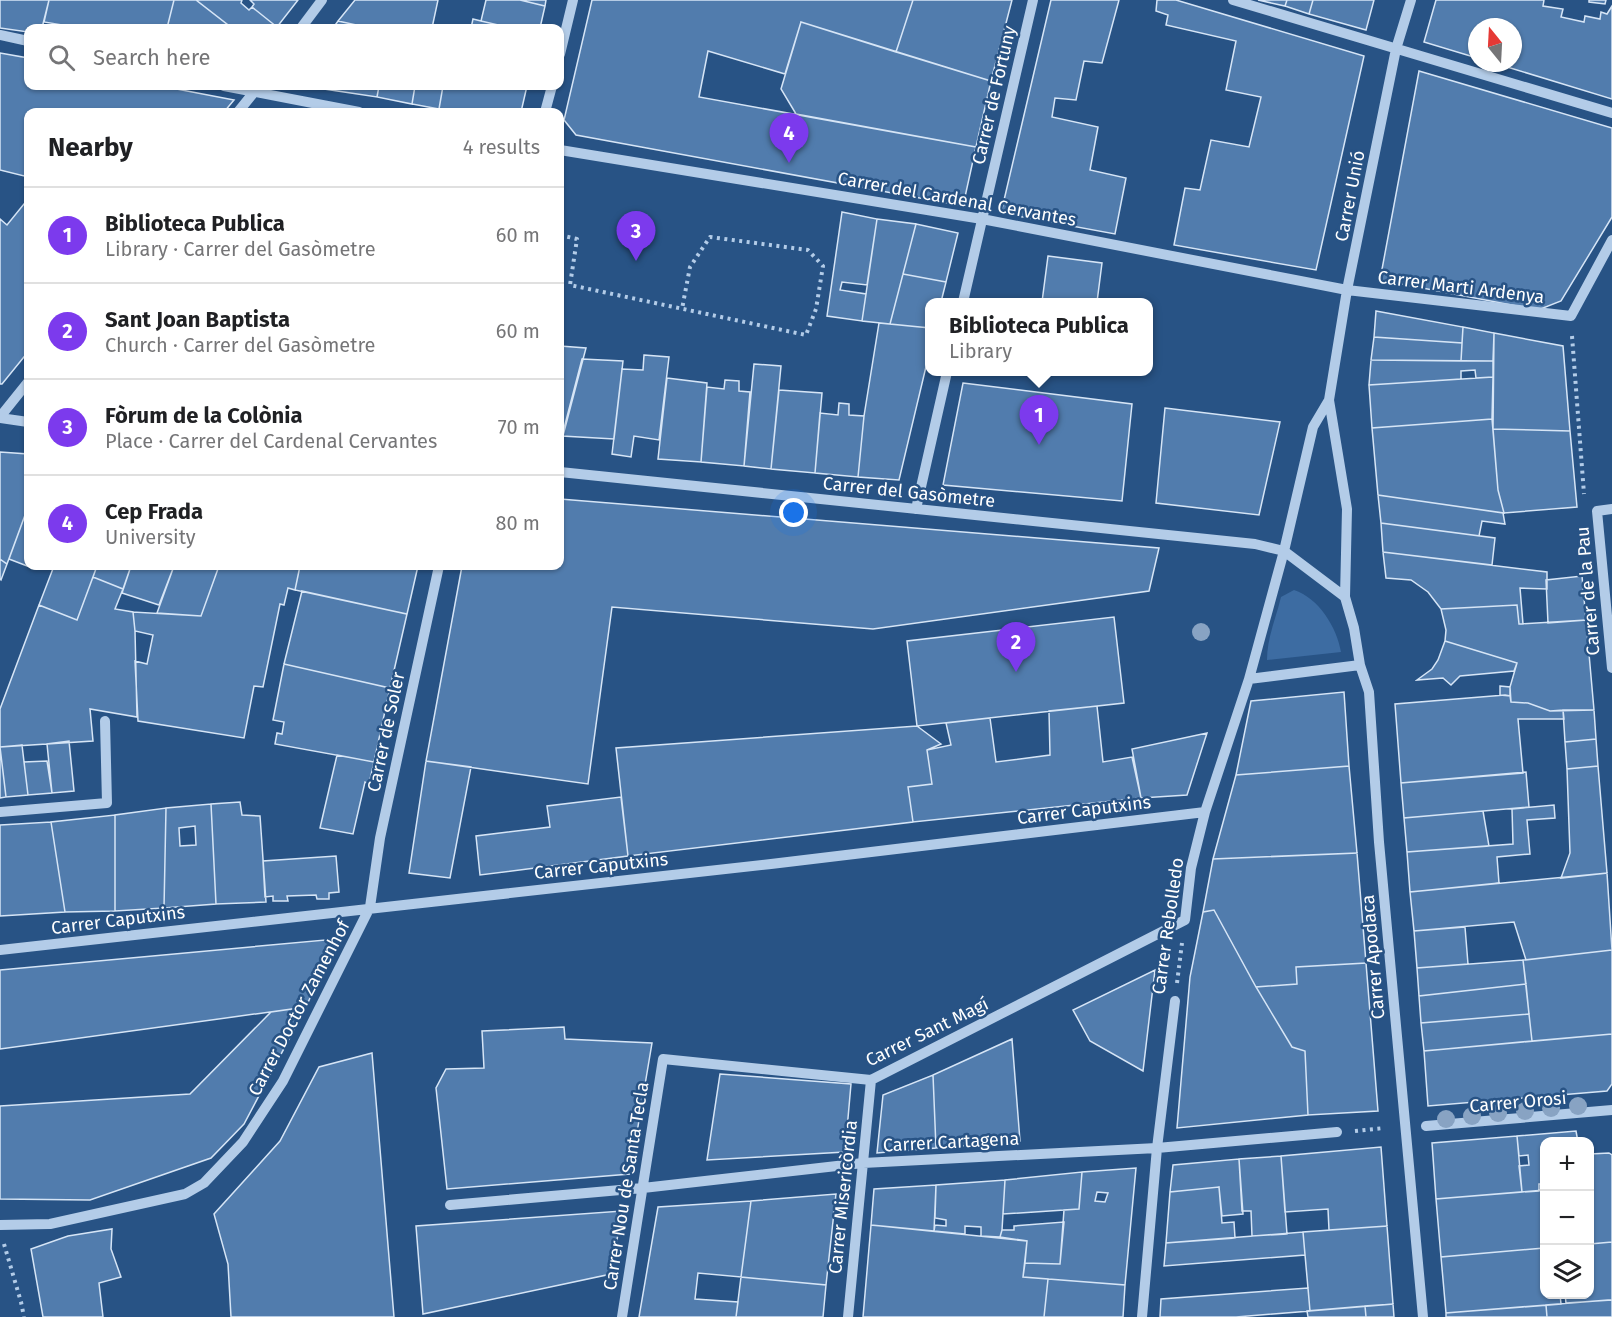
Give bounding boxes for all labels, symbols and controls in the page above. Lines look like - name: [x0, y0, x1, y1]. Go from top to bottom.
- north arrow: [1468, 18, 1522, 72]
- street label: Carrer de Fortuny: [967, 23, 1021, 167]
- search box: [24, 24, 564, 90]
- icon: search: [45, 41, 78, 74]
- text: Search here: [93, 44, 211, 71]
- pin: 4: [770, 114, 808, 163]
- text: Nearby: [48, 132, 133, 163]
- text: 4 results: [463, 135, 540, 159]
- street label: Carrer Unió: [1330, 148, 1370, 244]
- street label: Carrer del Cardenal Cervantes: [836, 167, 1078, 231]
- text: Biblioteca Publica: [105, 210, 285, 237]
- pin: 3: [616, 212, 656, 261]
- text: 1: [63, 223, 72, 247]
- text: 60 m: [496, 223, 540, 247]
- text: Library · Carrer del Gasòmetre: [105, 237, 376, 261]
- street label: Carrer Marti Ardenya: [1376, 266, 1546, 308]
- popup: [925, 298, 1153, 376]
- text: Sant Joan Baptista: [105, 306, 290, 333]
- text: Biblioteca Publica: [949, 312, 1129, 339]
- text: 2: [62, 319, 73, 343]
- text: 60 m: [496, 319, 540, 343]
- text: Church · Carrer del Gasòmetre: [105, 333, 375, 357]
- text: Library: [949, 339, 1012, 363]
- pin: 1: [1020, 396, 1058, 445]
- text: Fòrum de la Colònia: [105, 402, 303, 429]
- text: 3: [62, 415, 73, 439]
- text: 70 m: [498, 415, 540, 439]
- text: Place · Carrer del Cardenal Cervantes: [105, 429, 437, 453]
- street label: Carrer del Gasòmetre: [822, 472, 996, 512]
- text: Cep Frada: [105, 498, 203, 525]
- your location: [779, 498, 808, 527]
- text: 4: [62, 511, 73, 535]
- text: 80 m: [495, 511, 540, 535]
- text: University: [105, 525, 196, 549]
- street label: Carrer de la Pau: [1571, 526, 1605, 656]
- pin: 2: [996, 622, 1036, 672]
- street label: Carrer de Soler: [363, 670, 409, 794]
- street label: Carrer Caputxins: [1016, 791, 1152, 829]
- street label: Carrer Caputxins: [533, 848, 669, 884]
- street label: Carrer Rebolledo: [1148, 856, 1188, 996]
- street label: Carrer Apodaca: [1357, 894, 1389, 1020]
- street label: Carrer Caputxins: [50, 901, 186, 939]
- street label: Carrer Doctor Zamenhof: [243, 915, 356, 1099]
- street label: Carrer Sant Magí: [862, 993, 992, 1071]
- street label: Carrer Nou de Santa Tecla: [599, 1080, 653, 1292]
- street label: Carrer Orosi: [1469, 1087, 1567, 1117]
- street label: Carrer Misericòrdia: [824, 1119, 862, 1275]
- street label: Carrer Cartagena: [882, 1127, 1020, 1157]
- map controls: [1540, 1137, 1594, 1299]
- button: +: [1540, 1137, 1594, 1191]
- button: −: [1540, 1191, 1594, 1245]
- button: layers: [1540, 1245, 1594, 1299]

